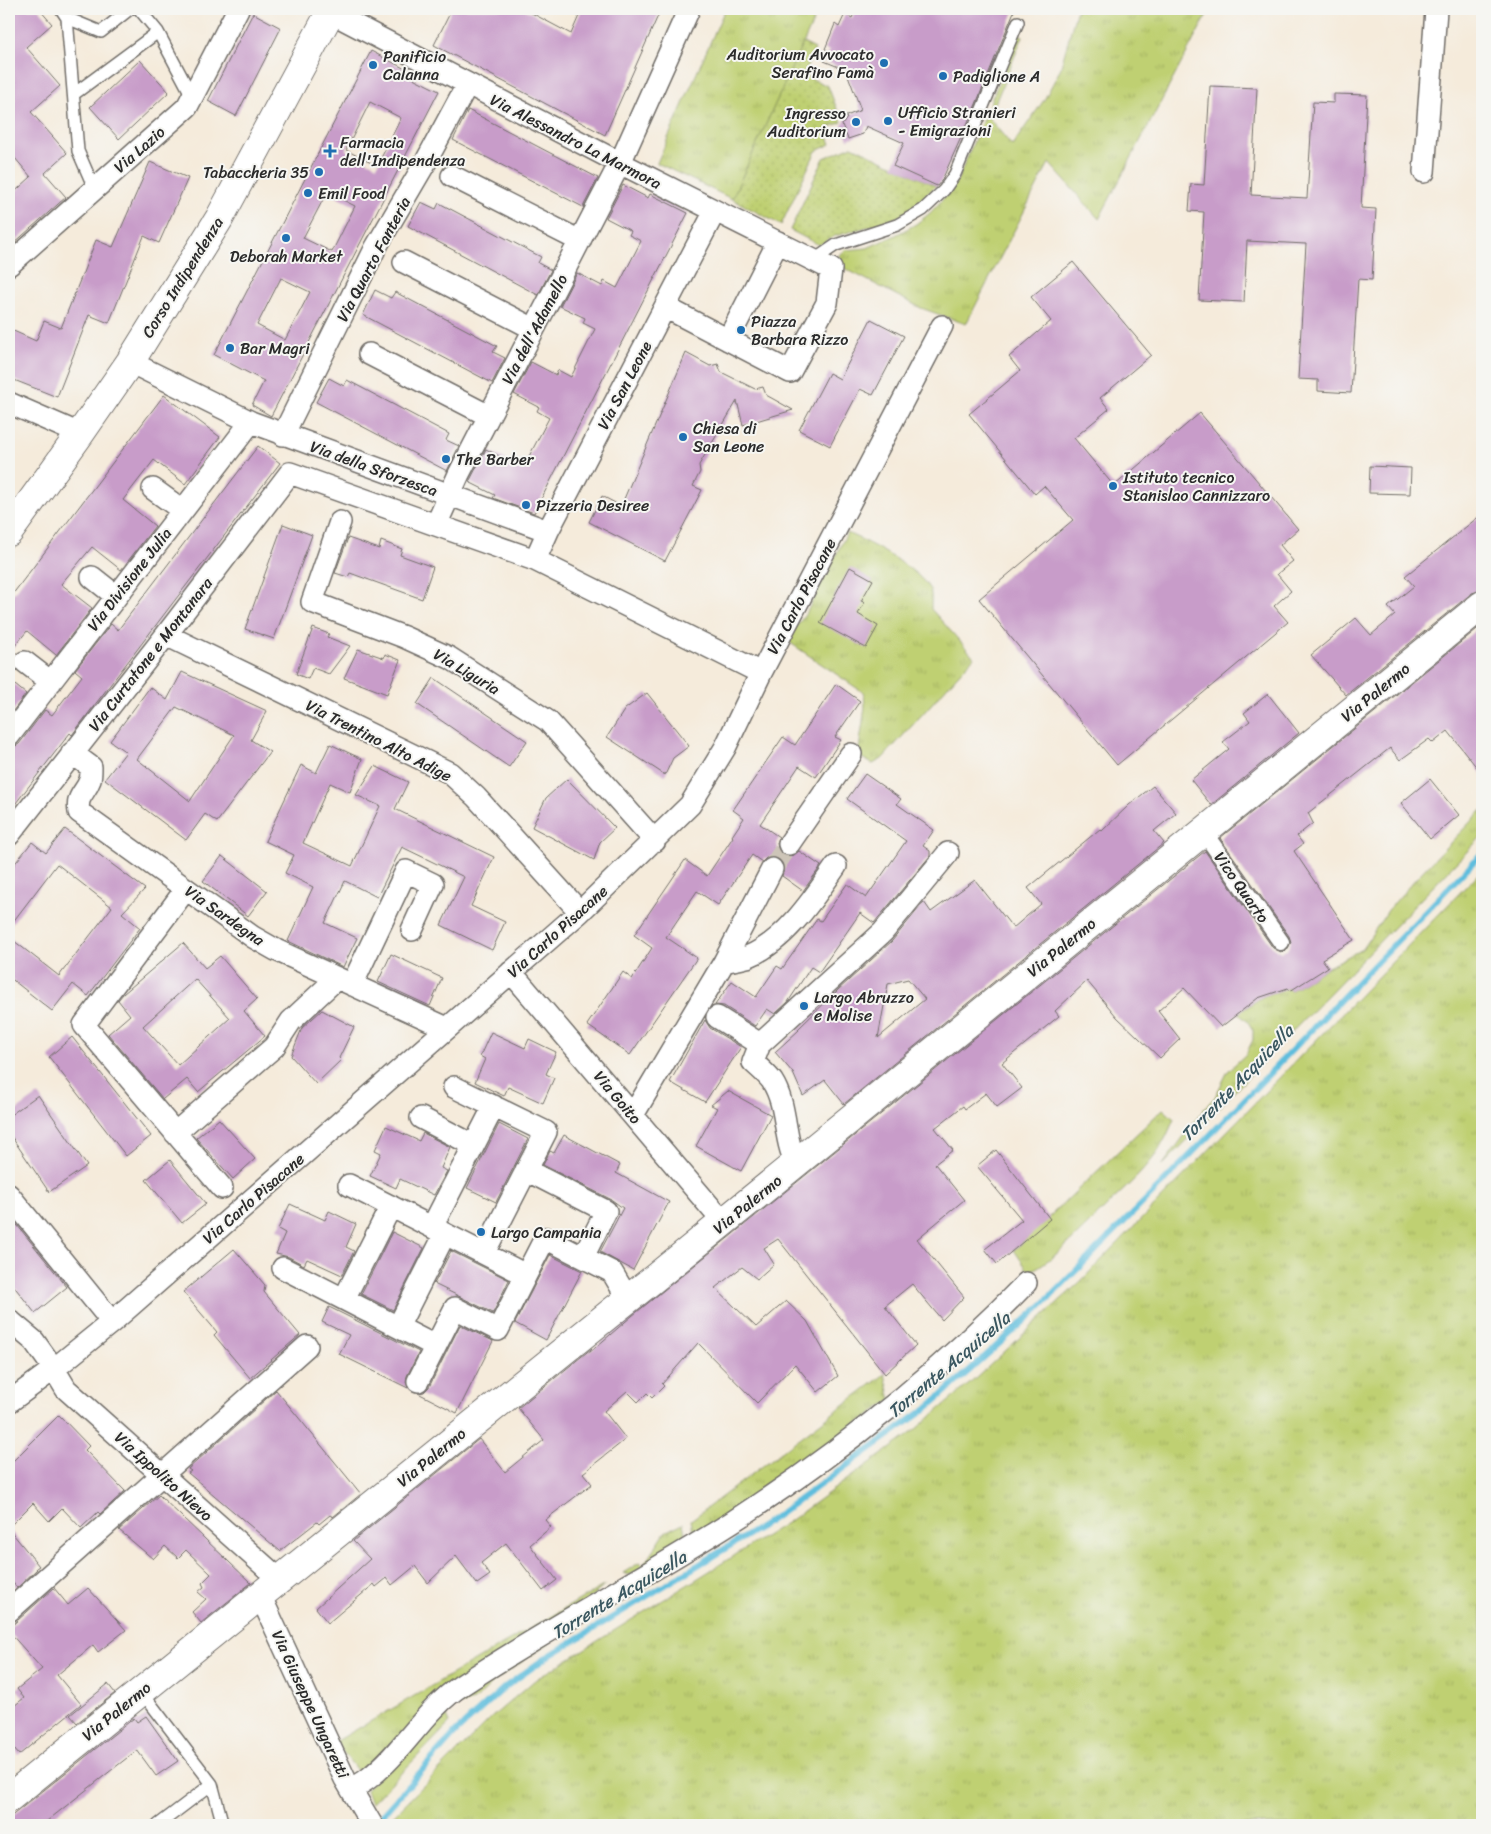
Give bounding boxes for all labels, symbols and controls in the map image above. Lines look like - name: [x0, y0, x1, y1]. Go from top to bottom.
- place label: Auditorium Avvocato Serafino Famà: [726, 40, 874, 87]
- place label: Panificio Calanna: [383, 42, 446, 89]
- marker: Auditorium Avvocato Serafino Famà: [878, 57, 890, 69]
- marker: Panificio Calanna: [367, 59, 379, 71]
- place label: Padiglione A: [953, 62, 1040, 91]
- marker: Padiglione A: [937, 70, 949, 82]
- street label: Via Alessandro La Marmora: [485, 85, 667, 197]
- place label: Ufficio Stranieri - Emigrazioni: [898, 98, 1016, 145]
- place label: Ingresso Auditorium: [766, 99, 846, 146]
- marker: Ufficio Stranieri - Emigrazioni: [882, 115, 894, 127]
- marker: Ingresso Auditorium: [850, 116, 862, 128]
- street label: Via Lazio: [107, 118, 172, 181]
- place label: Farmacia dell'Indipendenza: [340, 128, 465, 175]
- marker: Farmacia dell'Indipendenza: [324, 145, 336, 157]
- place label: Tabaccheria 35: [203, 158, 309, 187]
- marker: Tabaccheria 35: [313, 166, 325, 178]
- place label: Emil Food: [318, 179, 387, 208]
- marker: Emil Food: [302, 187, 314, 199]
- street label: Via Quarto Fanteria: [328, 191, 419, 327]
- street label: Corso Indipendenza: [133, 211, 231, 344]
- marker: Deborah Market: [280, 232, 292, 244]
- place label: Deborah Market: [230, 242, 343, 271]
- street label: Via dell'Adamello: [493, 269, 576, 390]
- place label: Piazza Barbara Rizzo: [751, 307, 848, 354]
- marker: Piazza Barbara Rizzo: [735, 324, 747, 336]
- place label: Bar Magri: [240, 334, 310, 363]
- street label: Via San Leone: [589, 335, 660, 435]
- marker: Bar Magri: [224, 342, 236, 354]
- place label: Chiesa di San Leone: [693, 414, 764, 461]
- marker: Chiesa di San Leone: [677, 431, 689, 443]
- street label: Via della Sforzesca: [306, 432, 442, 505]
- place label: The Barber: [456, 445, 535, 474]
- marker: The Barber: [440, 453, 452, 465]
- place label: Istituto tecnico Stanislao Cannizzaro: [1122, 463, 1270, 510]
- marker: Istituto tecnico Stanislao Cannizzaro: [1107, 480, 1119, 492]
- place label: Pizzeria Desiree: [536, 491, 649, 520]
- marker: Pizzeria Desiree: [520, 499, 532, 511]
- street label: Via Divisione Julia: [79, 521, 180, 638]
- street label: Via Carlo Pisacane: [758, 533, 844, 660]
- street label: Via Curtatone e Montanara: [81, 570, 221, 738]
- street label: Via Liguria: [428, 640, 506, 703]
- street label: Via Palermo: [1334, 655, 1417, 730]
- street label: Via Trentino Alto Adige: [300, 691, 457, 790]
- street label: Vico Quarto: [1206, 845, 1277, 929]
- street label: Via Sardegna: [179, 877, 272, 954]
- street label: Via Carlo Pisacane: [500, 878, 615, 985]
- street label: Via Palermo: [1020, 910, 1103, 985]
- place label: Largo Abruzzo e Molise: [814, 983, 914, 1030]
- marker: Largo Abruzzo e Molise: [798, 1000, 810, 1012]
- water label: Torrente Acquicella: [1172, 1015, 1303, 1149]
- street label: Via Goito: [586, 1064, 649, 1131]
- street label: Via Carlo Pisacane: [195, 1145, 311, 1251]
- street label: Via Palermo: [706, 1167, 789, 1242]
- place label: Largo Campania: [491, 1218, 601, 1247]
- marker: Largo Campania: [475, 1226, 487, 1238]
- water label: Torrente Acquicella: [880, 1302, 1020, 1427]
- street label: Via Palermo: [390, 1420, 473, 1495]
- street label: Via Ippolito Nievo: [108, 1424, 220, 1529]
- water label: Torrente Acquicella: [545, 1541, 695, 1648]
- street label: Via Giuseppe Ungaretti: [263, 1625, 358, 1784]
- street label: Via Palermo: [75, 1674, 158, 1749]

